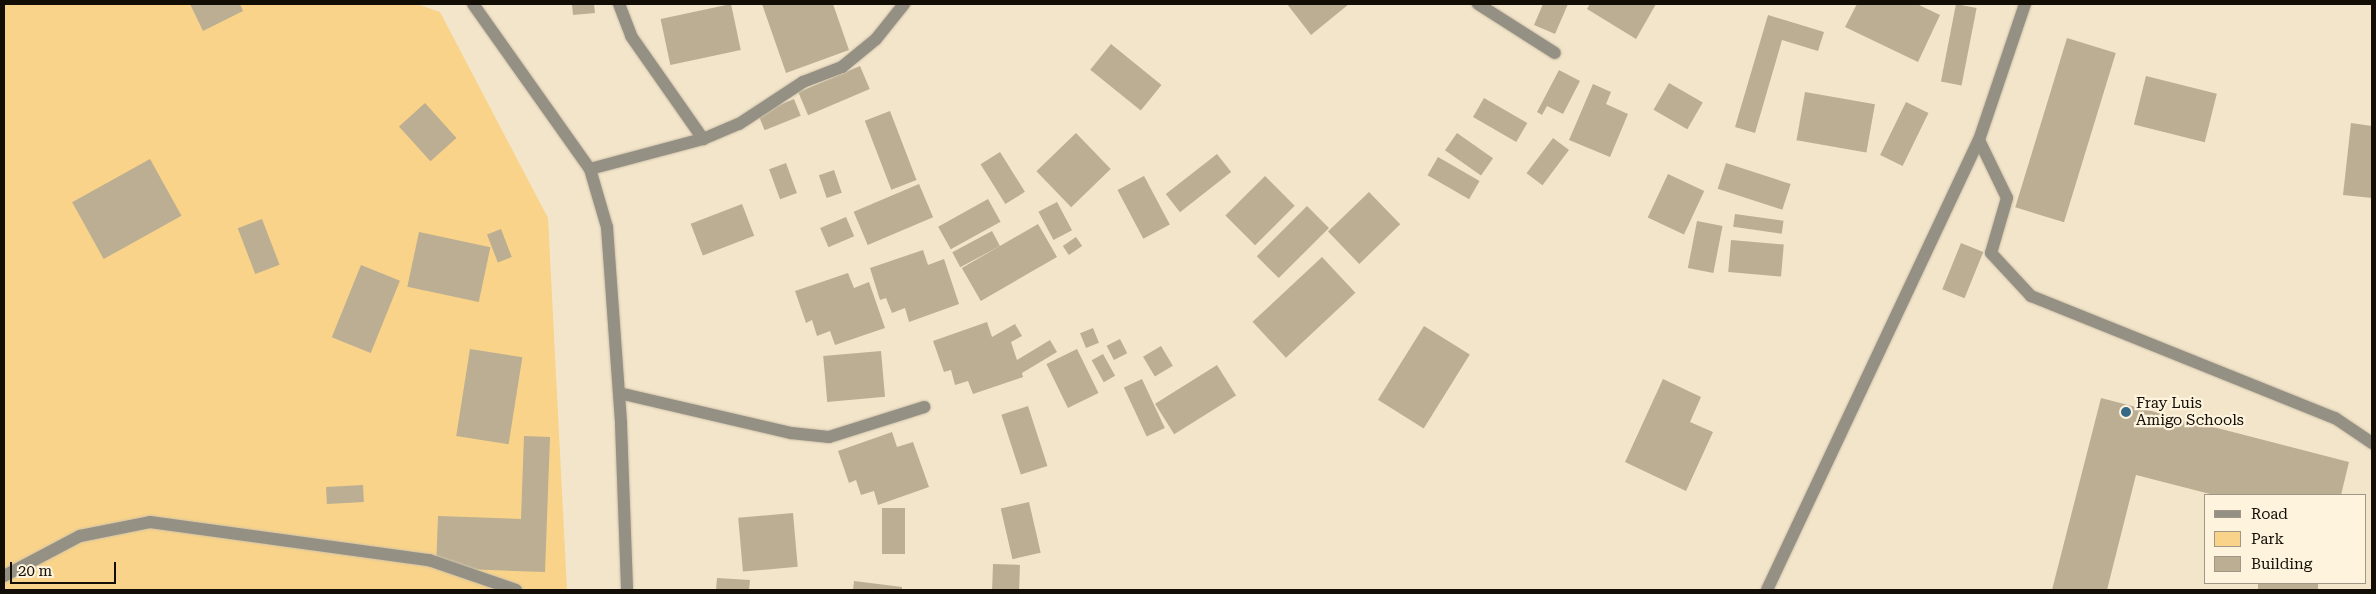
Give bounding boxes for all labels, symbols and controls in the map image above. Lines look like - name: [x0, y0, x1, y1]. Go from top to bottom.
- place label: Fray Luis Amigo Schools: [2136, 394, 2244, 429]
- marker: Fray Luis Amigo Schools: [2120, 406, 2132, 418]
- legend: [2204, 494, 2366, 584]
- text: Road: [2251, 505, 2288, 523]
- text: Park: [2251, 530, 2284, 548]
- scale bar: [12, 552, 119, 584]
- text: Building: [2251, 555, 2312, 573]
- text: 20 m: [18, 562, 52, 580]

